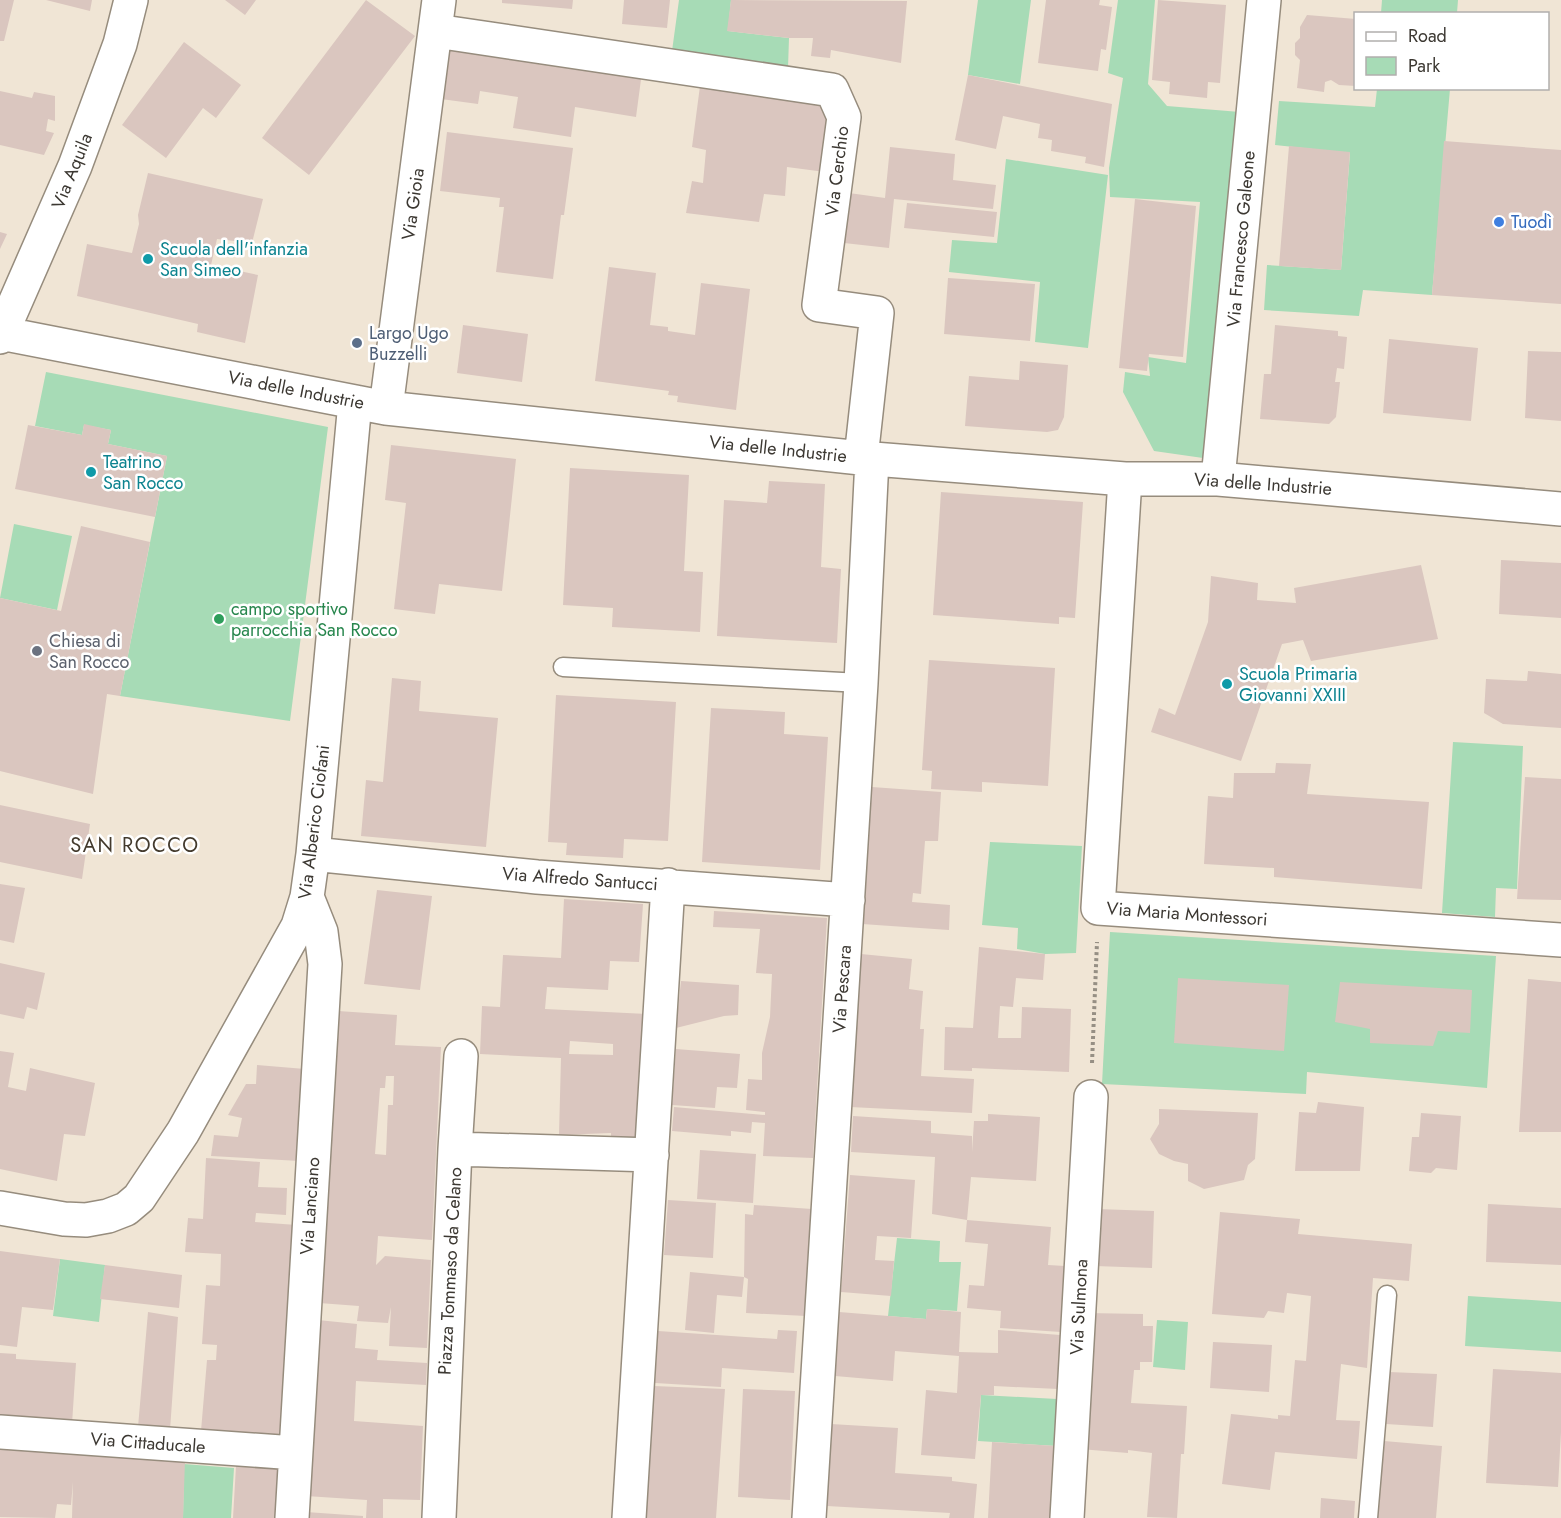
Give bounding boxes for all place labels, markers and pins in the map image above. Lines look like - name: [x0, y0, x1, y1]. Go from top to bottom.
- place label: Tuodì: [1511, 209, 1552, 235]
- marker: Tuodì: [1492, 215, 1506, 229]
- place label: Scuola dell'infanzia San Simeo: [160, 236, 308, 283]
- marker: Scuola dell'infanzia San Simeo: [141, 252, 155, 266]
- place label: Largo Ugo Buzzelli: [369, 320, 449, 367]
- marker: Largo Ugo Buzzelli: [350, 336, 364, 350]
- place label: Teatrino San Rocco: [103, 449, 183, 496]
- marker: Teatrino San Rocco: [84, 465, 98, 479]
- place label: campo sportivo parrocchia San Rocco: [231, 596, 398, 643]
- marker: campo sportivo parrocchia San Rocco: [212, 612, 226, 626]
- place label: Chiesa di San Rocco: [49, 628, 129, 675]
- marker: Chiesa di San Rocco: [30, 644, 44, 658]
- place label: Scuola Primaria Giovanni XXIII: [1239, 661, 1358, 708]
- marker: Scuola Primaria Giovanni XXIII: [1220, 677, 1234, 691]

